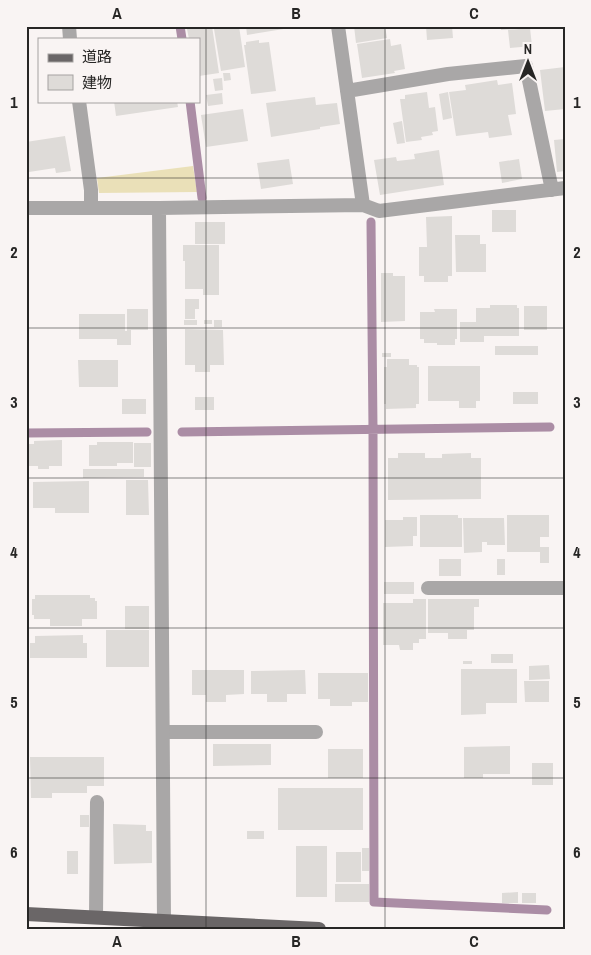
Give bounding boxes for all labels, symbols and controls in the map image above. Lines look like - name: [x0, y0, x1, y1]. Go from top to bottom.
- text: A: [112, 2, 122, 24]
- text: B: [291, 2, 301, 24]
- text: C: [469, 2, 479, 24]
- legend: [38, 38, 200, 102]
- north arrow: [504, 38, 554, 88]
- text: N: [524, 40, 532, 58]
- text: 道路: [82, 46, 112, 67]
- text: 建物: [82, 72, 112, 93]
- text: 1: [10, 91, 18, 113]
- text: 1: [573, 91, 581, 113]
- text: 2: [10, 241, 18, 263]
- text: 2: [573, 241, 581, 263]
- text: 3: [10, 391, 18, 413]
- text: 3: [573, 391, 581, 413]
- text: 4: [10, 541, 18, 563]
- text: 4: [573, 541, 581, 563]
- text: 5: [10, 691, 18, 713]
- text: 5: [573, 691, 581, 713]
- text: 6: [10, 841, 18, 863]
- text: 6: [573, 841, 581, 863]
- text: A: [112, 930, 122, 952]
- text: B: [291, 930, 301, 952]
- text: C: [469, 930, 479, 952]

